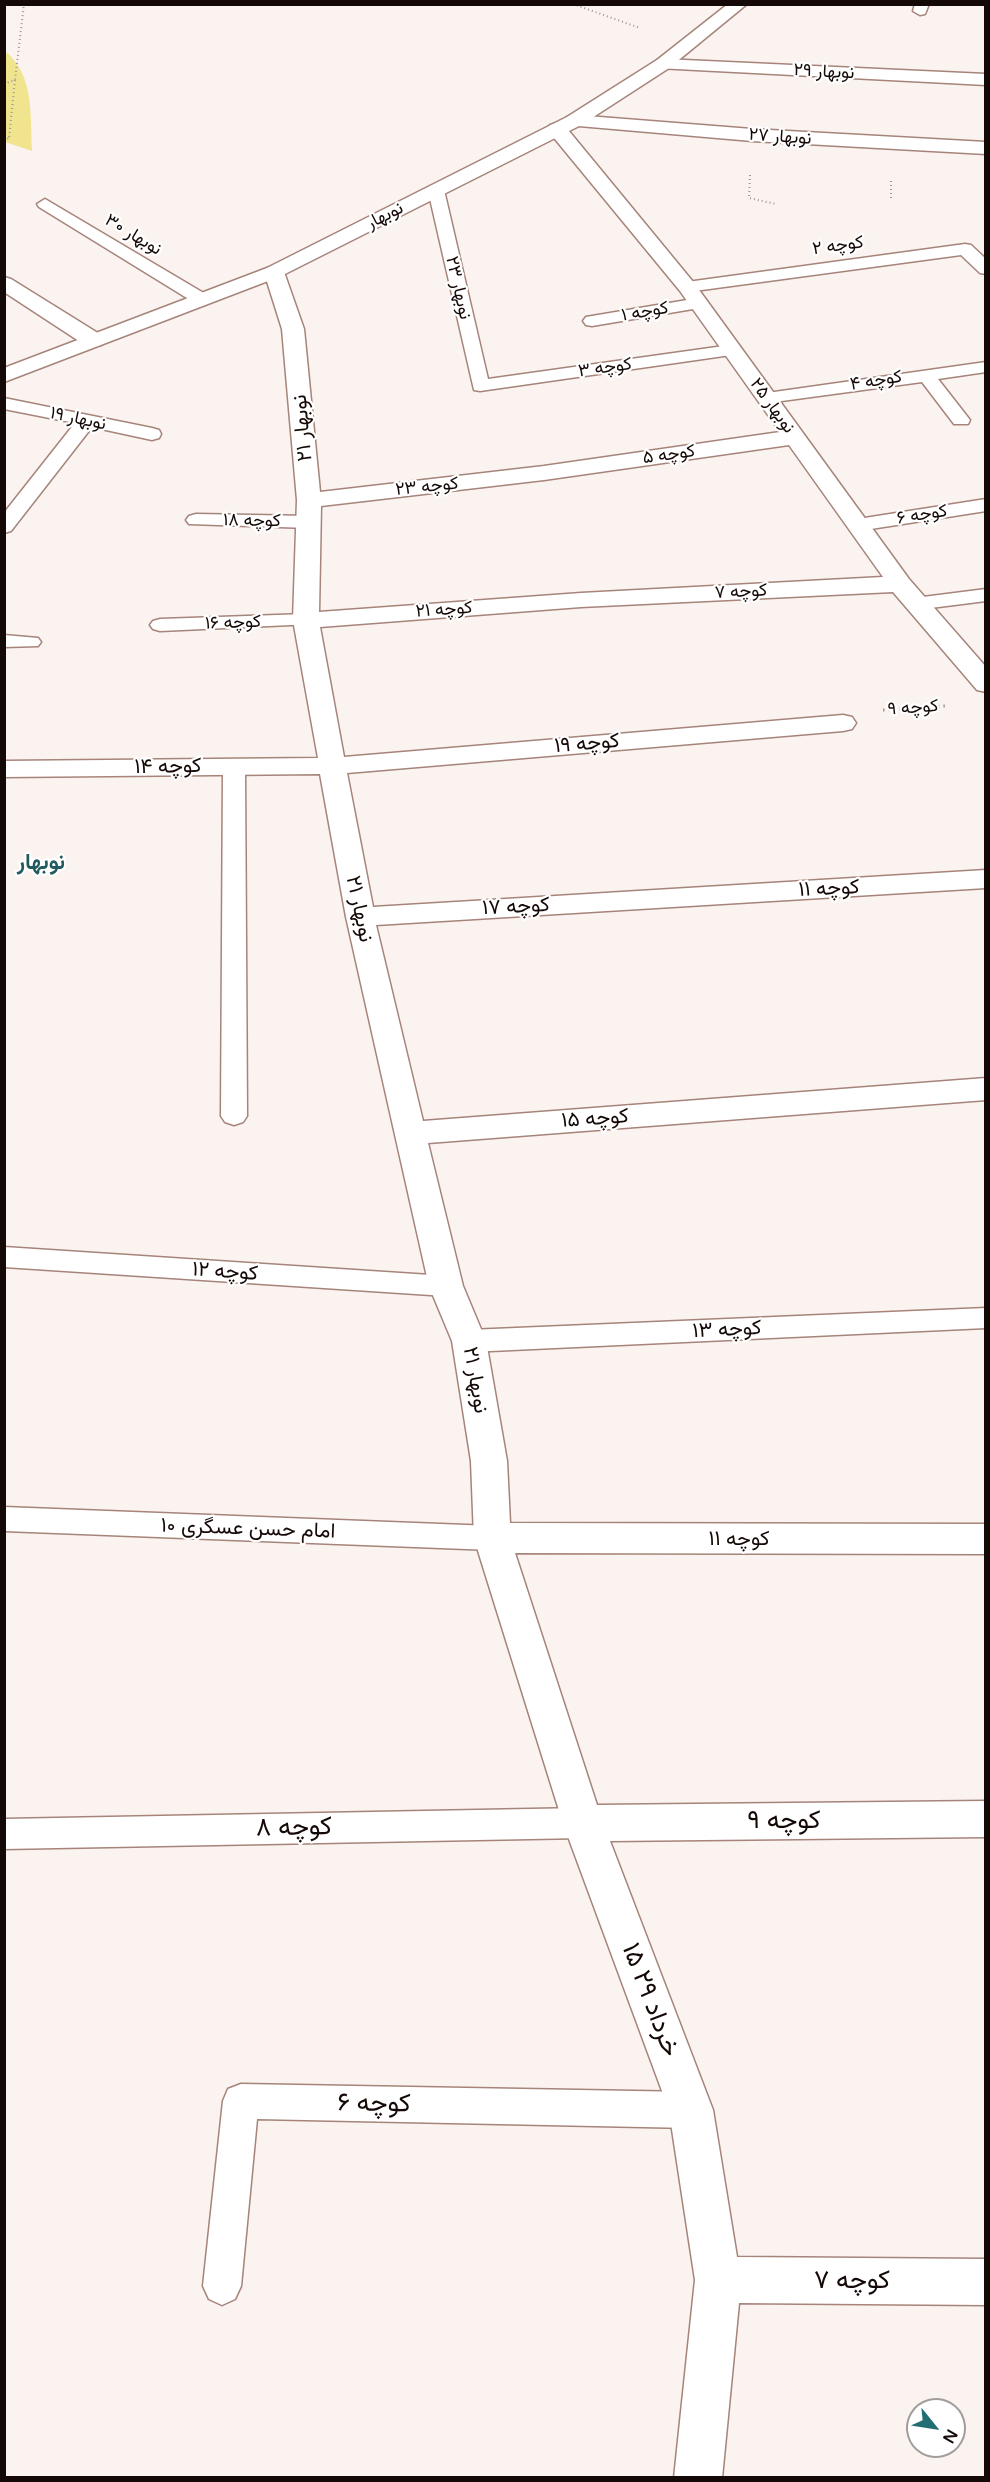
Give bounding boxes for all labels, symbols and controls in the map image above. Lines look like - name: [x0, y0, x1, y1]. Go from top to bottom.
- street label: نوبهار ۲۹: [793, 60, 855, 84]
- street label: نوبهار ۲۷: [748, 124, 812, 150]
- street label: نوبهار: [363, 198, 407, 234]
- street label: نوبهار ۳۰: [101, 210, 165, 260]
- street label: کوچه ۲: [811, 232, 865, 260]
- street label: نوبهار ۲۳: [440, 254, 476, 322]
- street label: کوچه ۱: [620, 297, 670, 327]
- street label: کوچه ۳: [577, 354, 633, 382]
- street label: کوچه ۴: [848, 366, 904, 396]
- street label: نوبهار ۲۵: [745, 374, 799, 438]
- street label: نوبهار ۲۱: [288, 393, 318, 463]
- street label: نوبهار ۱۹: [48, 403, 108, 435]
- street label: کوچه ۵: [641, 441, 697, 469]
- street label: کوچه ۲۳: [394, 473, 460, 501]
- street label: کوچه ۶: [895, 500, 949, 530]
- street label: کوچه ۱۸: [223, 510, 281, 532]
- street label: کوچه ۷: [714, 580, 768, 604]
- street label: کوچه ۲۱: [415, 597, 473, 623]
- street label: کوچه ۱۶: [205, 611, 261, 635]
- street label: کوچه ۹: [887, 695, 939, 721]
- street label: کوچه ۱۹: [553, 729, 621, 759]
- street label: کوچه ۱۴: [134, 754, 202, 780]
- district label: نوبهار: [17, 850, 65, 876]
- street label: نوبهار ۲۱: [340, 874, 378, 944]
- street label: کوچه ۱۱: [798, 875, 860, 903]
- street label: کوچه ۱۷: [482, 893, 550, 921]
- street label: کوچه ۱۵: [560, 1104, 630, 1134]
- street label: کوچه ۱۲: [191, 1257, 259, 1287]
- street label: کوچه ۱۳: [692, 1316, 762, 1344]
- street label: نوبهار ۲۱: [457, 1345, 493, 1415]
- street label: امام حسن عسگری ۱۰: [160, 1513, 336, 1545]
- street label: کوچه ۱۱: [708, 1526, 770, 1552]
- street label: کوچه ۹: [747, 1805, 821, 1837]
- street label: کوچه ۸: [256, 1812, 332, 1844]
- street label: ۱۵ خرداد ۲۹: [614, 1939, 686, 2061]
- street label: کوچه ۶: [337, 2088, 411, 2120]
- street label: کوچه ۷: [814, 2265, 890, 2297]
- north arrow: [906, 2398, 966, 2458]
- text: N: [938, 2425, 962, 2447]

